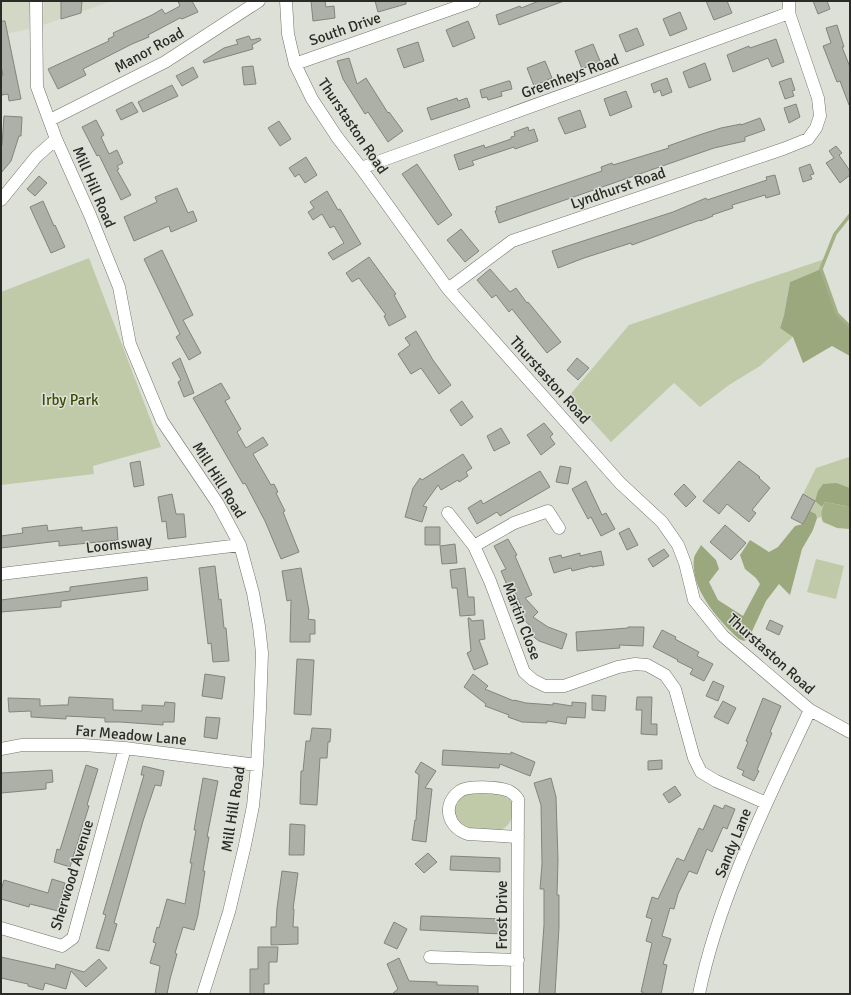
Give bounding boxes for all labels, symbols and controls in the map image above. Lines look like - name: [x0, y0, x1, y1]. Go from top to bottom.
- street label: South Drive: [307, 8, 383, 50]
- street label: Manor Road: [111, 24, 187, 76]
- street label: Greenheys Road: [519, 50, 621, 102]
- street label: Thurstaston Road: [314, 75, 392, 177]
- street label: Mill Hill Road: [69, 144, 119, 230]
- street label: Lyndhurst Road: [568, 163, 668, 213]
- street label: Thurstaston Road: [506, 332, 594, 428]
- park label: Irby Park: [42, 391, 99, 409]
- street label: Mill Hill Road: [188, 439, 250, 521]
- street label: Loomsway: [85, 531, 153, 557]
- street label: Martin Close: [499, 580, 545, 662]
- street label: Thurstaston Road: [723, 610, 819, 698]
- street label: Far Meadow Lane: [75, 721, 187, 749]
- street label: Mill Hill Road: [217, 765, 249, 853]
- street label: Sandy Lane: [711, 806, 755, 880]
- street label: Sherwood Avenue: [47, 818, 97, 932]
- street label: Frost Drive: [493, 880, 511, 950]

